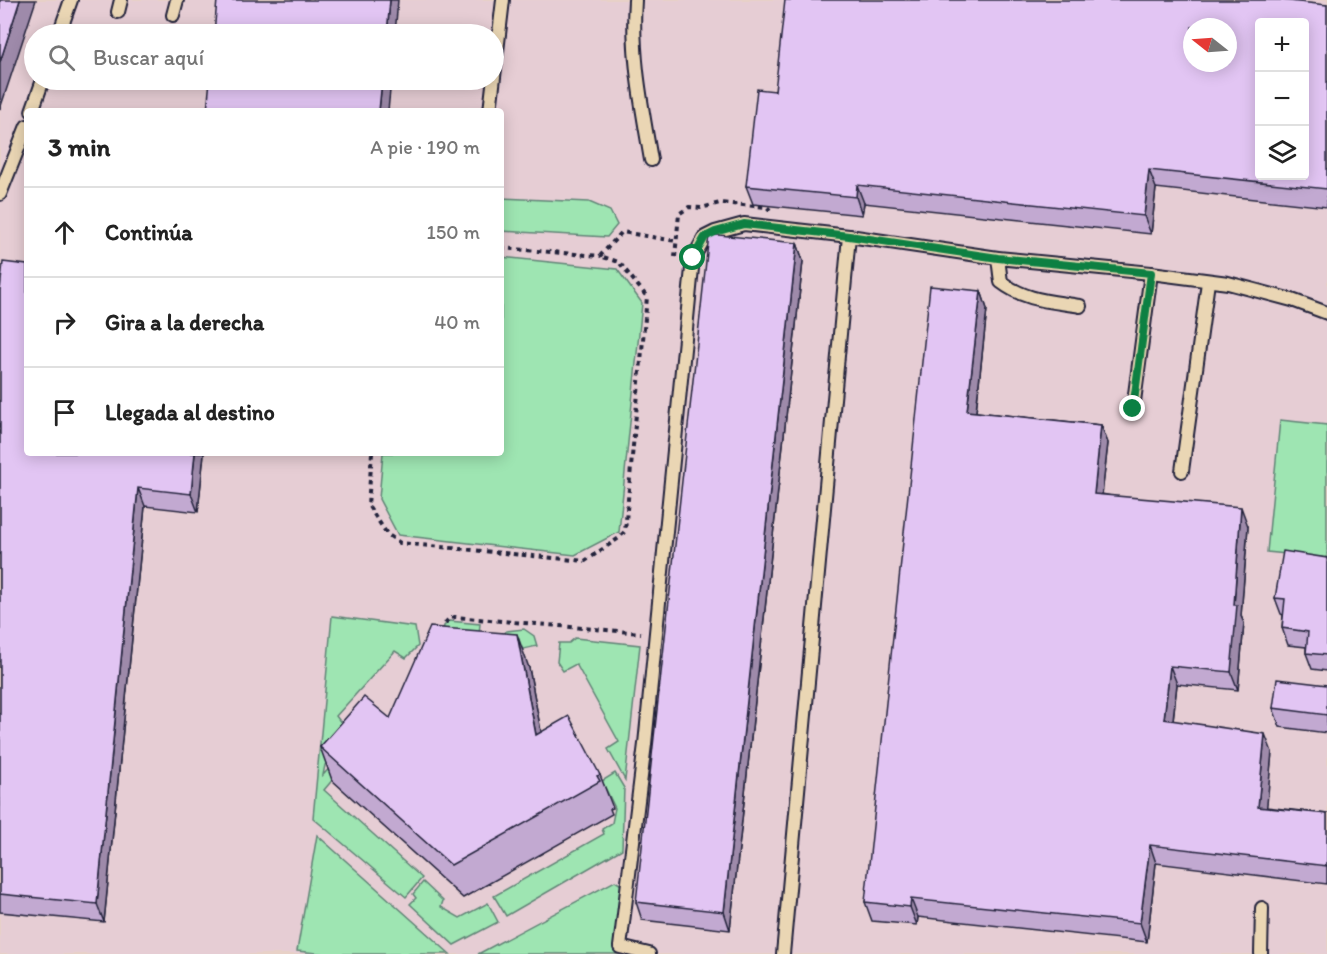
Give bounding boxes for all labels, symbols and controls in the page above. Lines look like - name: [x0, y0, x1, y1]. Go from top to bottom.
- north arrow: [1183, 18, 1237, 72]
- map controls: [1255, 18, 1309, 180]
- button: +: [1255, 18, 1309, 72]
- search box: [24, 24, 504, 90]
- icon: search: [45, 41, 78, 74]
- text: Buscar aquí: [93, 44, 204, 71]
- button: −: [1255, 72, 1309, 126]
- button: layers: [1255, 126, 1309, 180]
- text: 3 min: [48, 131, 110, 163]
- text: A pie · 190 m: [370, 135, 480, 159]
- icon: ahead: [48, 216, 81, 249]
- text: Continúa: [105, 219, 193, 246]
- text: 150 m: [427, 220, 480, 244]
- route start: [679, 244, 705, 270]
- icon: right: [48, 306, 81, 339]
- text: Gira a la derecha: [105, 309, 264, 336]
- text: 40 m: [434, 310, 480, 334]
- route end: [1119, 395, 1145, 421]
- icon: arrive: [48, 396, 81, 429]
- text: Llegada al destino: [105, 399, 275, 426]

